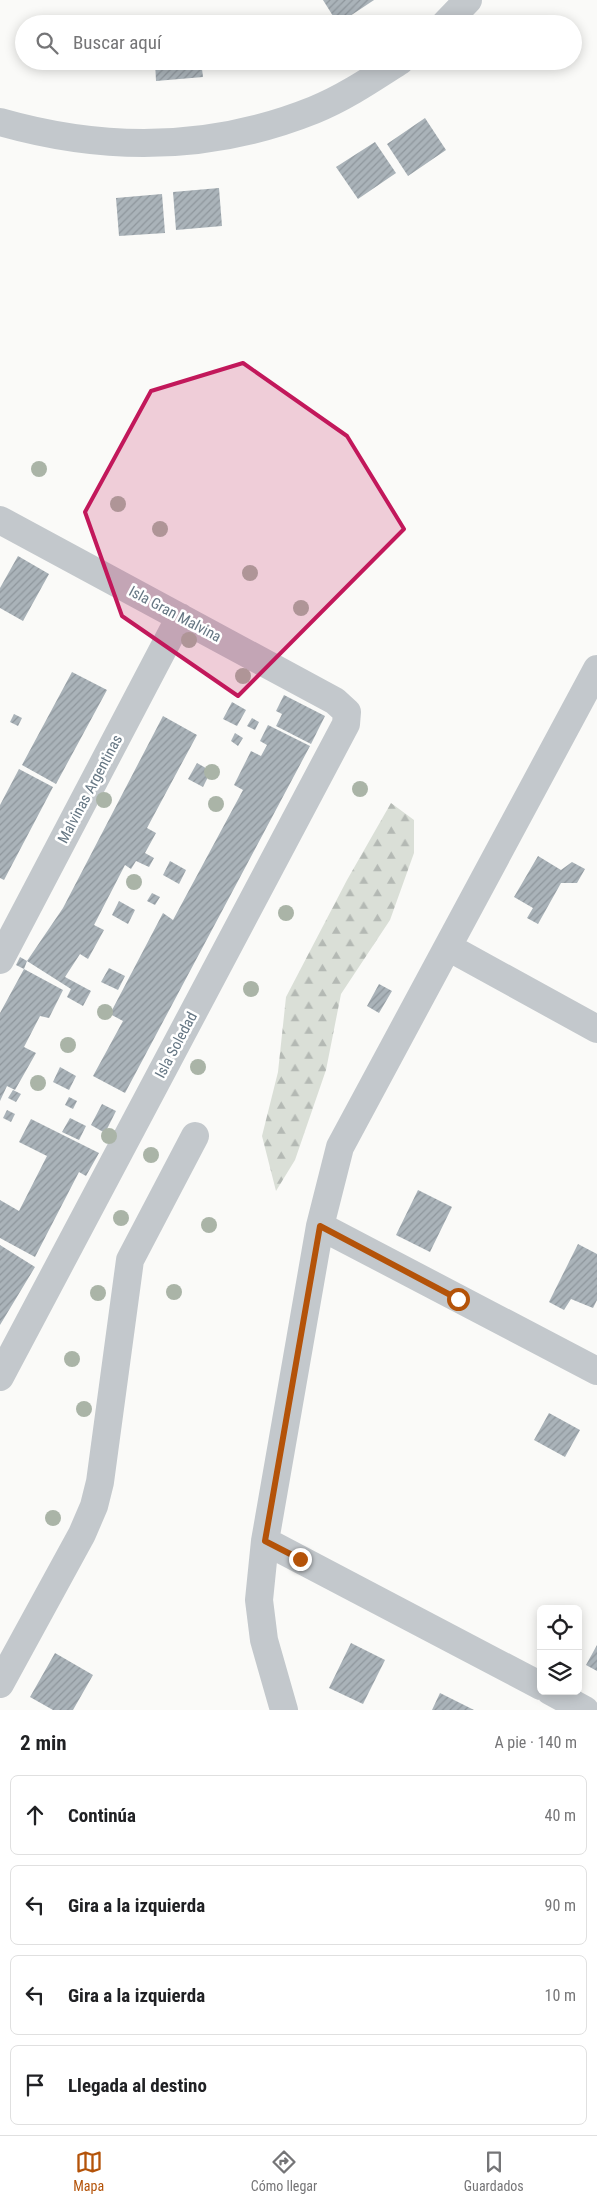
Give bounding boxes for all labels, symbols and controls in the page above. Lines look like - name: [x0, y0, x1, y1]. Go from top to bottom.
- search box: [15, 15, 582, 70]
- icon: search: [33, 29, 61, 57]
- text: Buscar aquí: [73, 31, 162, 54]
- street label: Isla Gran Malvina: [126, 582, 224, 646]
- street label: Malvinas Argentinas: [54, 731, 126, 846]
- street label: Isla Soledad: [151, 1009, 201, 1081]
- route start: [447, 1288, 470, 1311]
- route end: [289, 1548, 312, 1571]
- map controls: [537, 1605, 582, 1695]
- button: locate: [537, 1605, 582, 1650]
- button: layers: [537, 1650, 582, 1695]
- text: 2 min: [20, 1731, 67, 1755]
- text: A pie · 140 m: [494, 1733, 577, 1752]
- icon: ahead: [21, 1801, 49, 1829]
- text: Continúa: [68, 1804, 136, 1827]
- text: 40 m: [544, 1806, 576, 1825]
- icon: left: [21, 1891, 49, 1919]
- text: Gira a la izquierda: [68, 1894, 205, 1917]
- text: 90 m: [544, 1896, 576, 1915]
- icon: left: [21, 1981, 49, 2009]
- text: Gira a la izquierda: [68, 1984, 205, 2007]
- text: 10 m: [544, 1986, 576, 2005]
- icon: arrive: [21, 2071, 49, 2099]
- text: Llegada al destino: [68, 2074, 207, 2097]
- tab: Mapa: [73, 2148, 104, 2194]
- tab: Cómo llegar: [251, 2148, 317, 2194]
- tab: Guardados: [464, 2148, 524, 2194]

